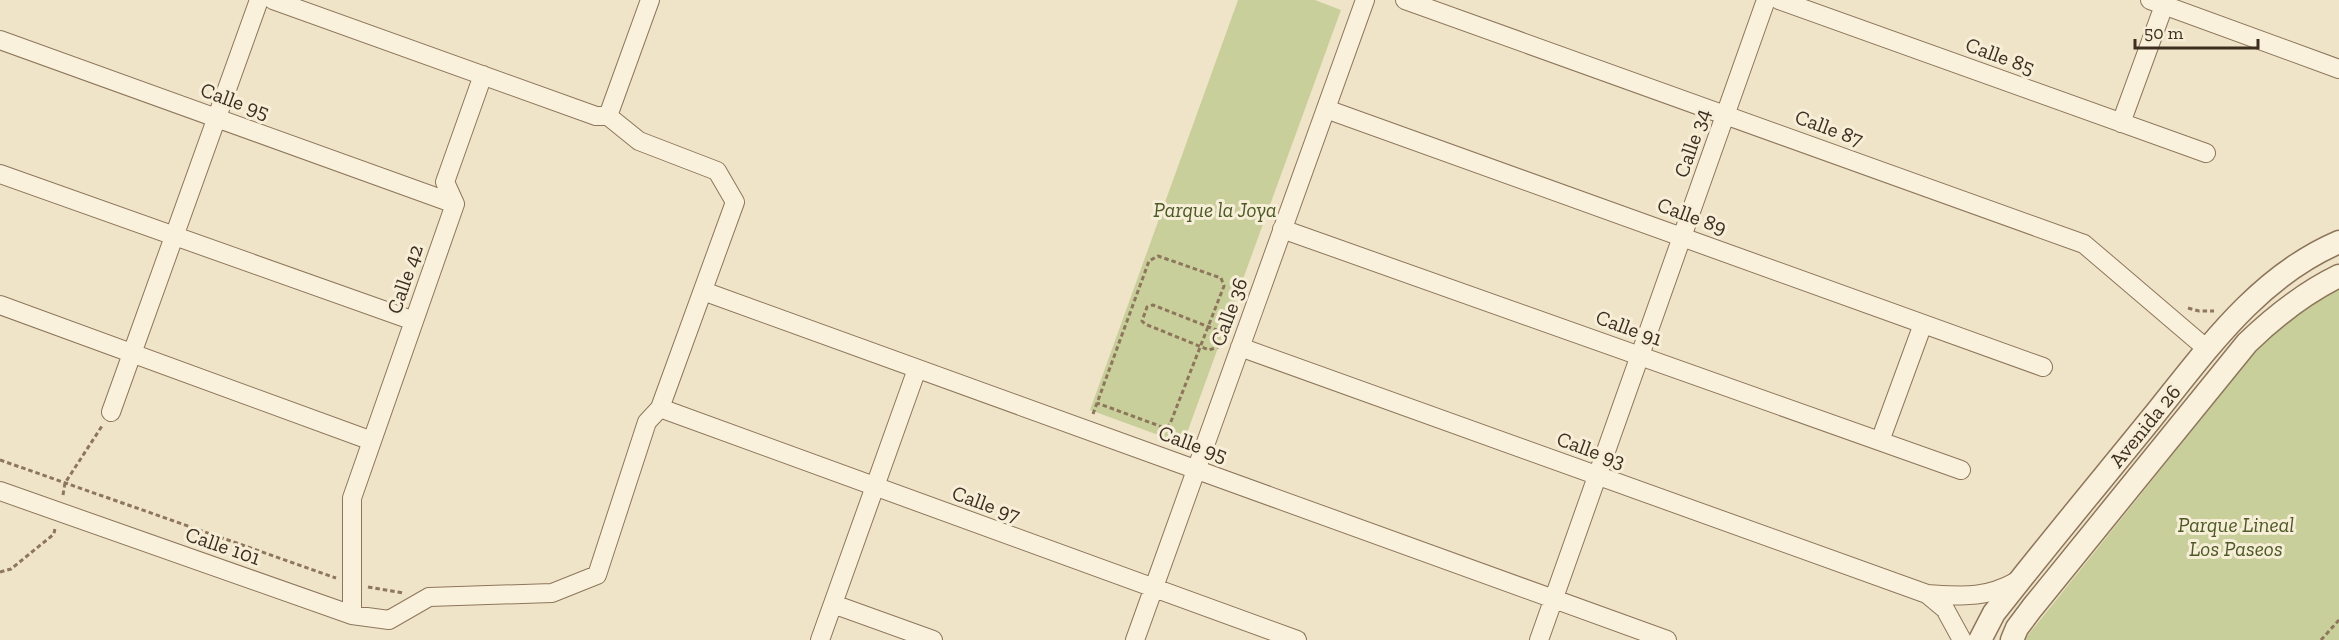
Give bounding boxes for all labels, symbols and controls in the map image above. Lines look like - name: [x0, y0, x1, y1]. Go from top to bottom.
- scale bar: [2135, 12, 2258, 50]
- text: 50 m: [2144, 22, 2184, 44]
- street label: Calle 85: [1962, 32, 2038, 80]
- street label: Calle 95: [197, 77, 273, 124]
- street label: Calle 87: [1792, 104, 1867, 151]
- street label: Calle 34: [1668, 105, 1715, 181]
- street label: Calle 89: [1654, 191, 1730, 240]
- park label: Parque la Joya: [1153, 197, 1277, 222]
- street label: Calle 42: [381, 241, 428, 317]
- street label: Calle 36: [1205, 274, 1252, 349]
- street label: Calle 91: [1593, 304, 1666, 351]
- street label: Avenida 26: [2104, 379, 2186, 472]
- street label: Calle 95: [1155, 420, 1231, 467]
- street label: Calle 93: [1554, 426, 1629, 473]
- street label: Calle 97: [949, 480, 1024, 527]
- park label: Parque Lineal Los Paseos: [2178, 512, 2294, 561]
- street label: Calle 101: [182, 521, 264, 570]

